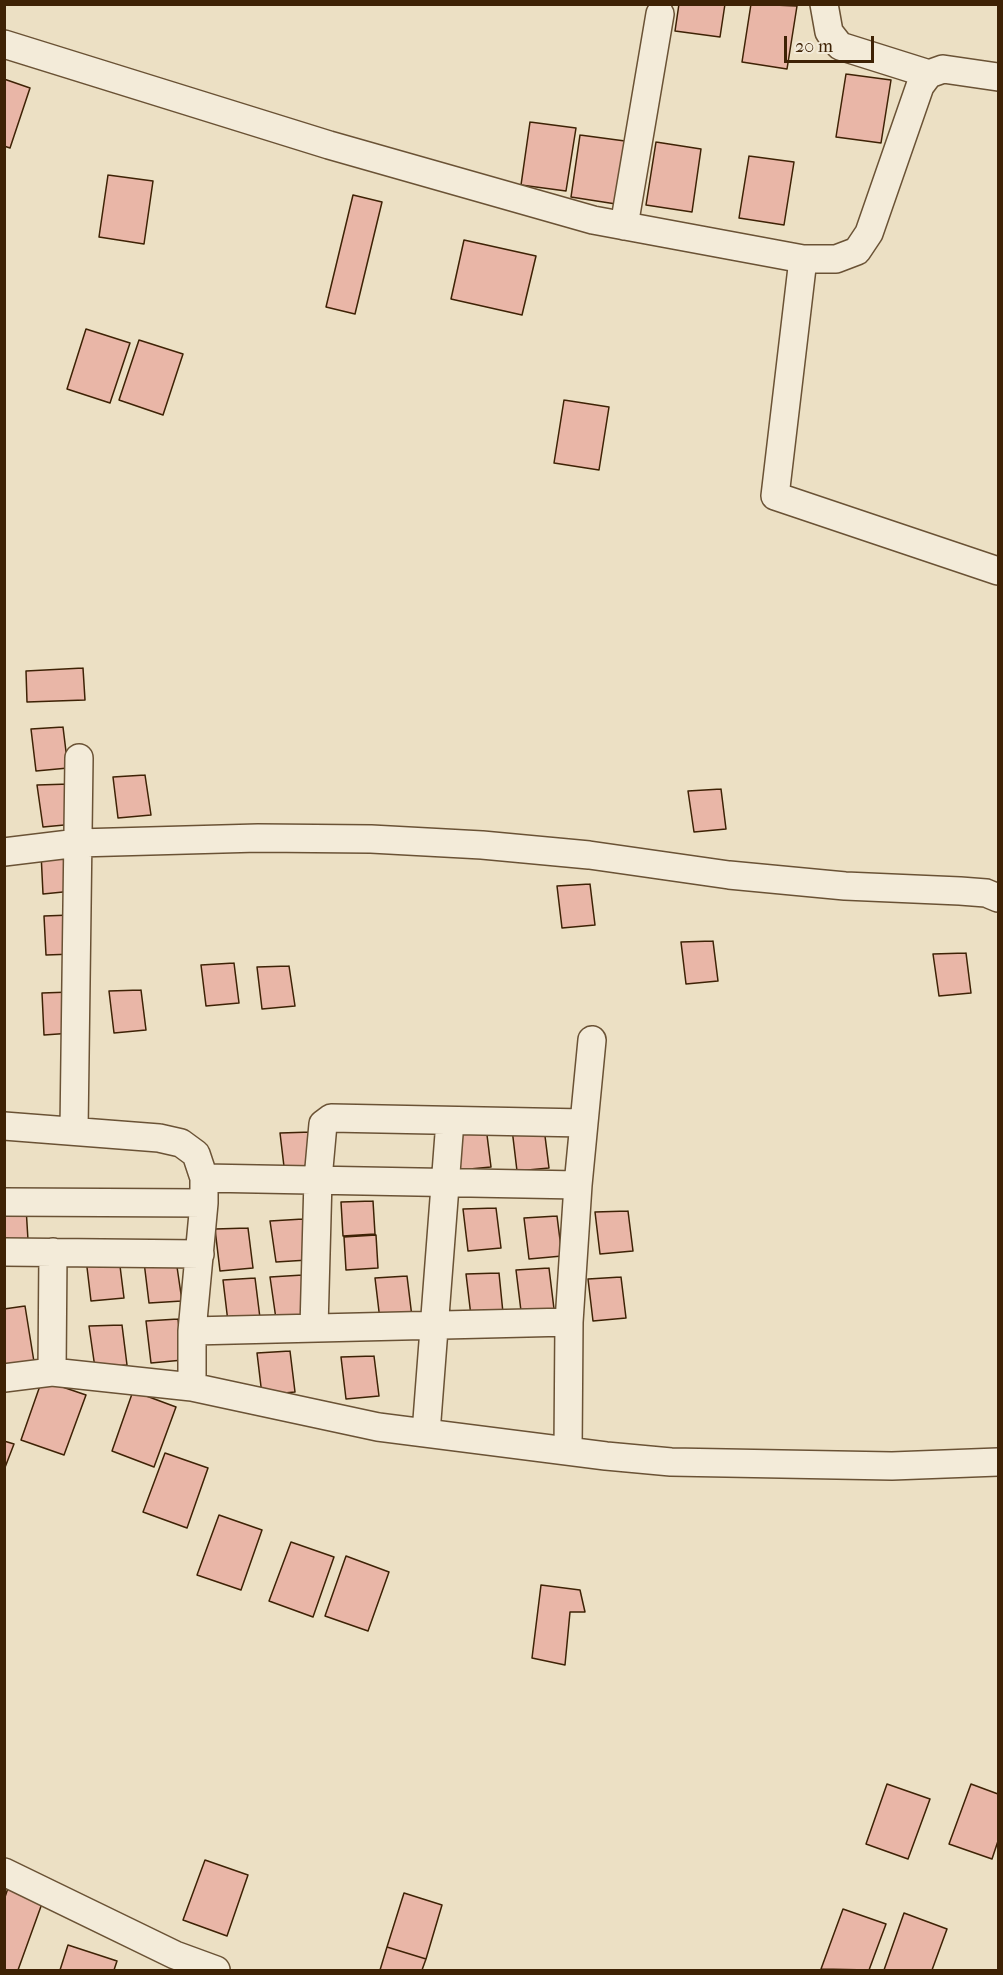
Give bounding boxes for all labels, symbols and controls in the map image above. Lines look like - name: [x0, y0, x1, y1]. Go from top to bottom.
- scale bar: [787, 24, 877, 62]
- text: 20 m: [795, 36, 833, 57]

